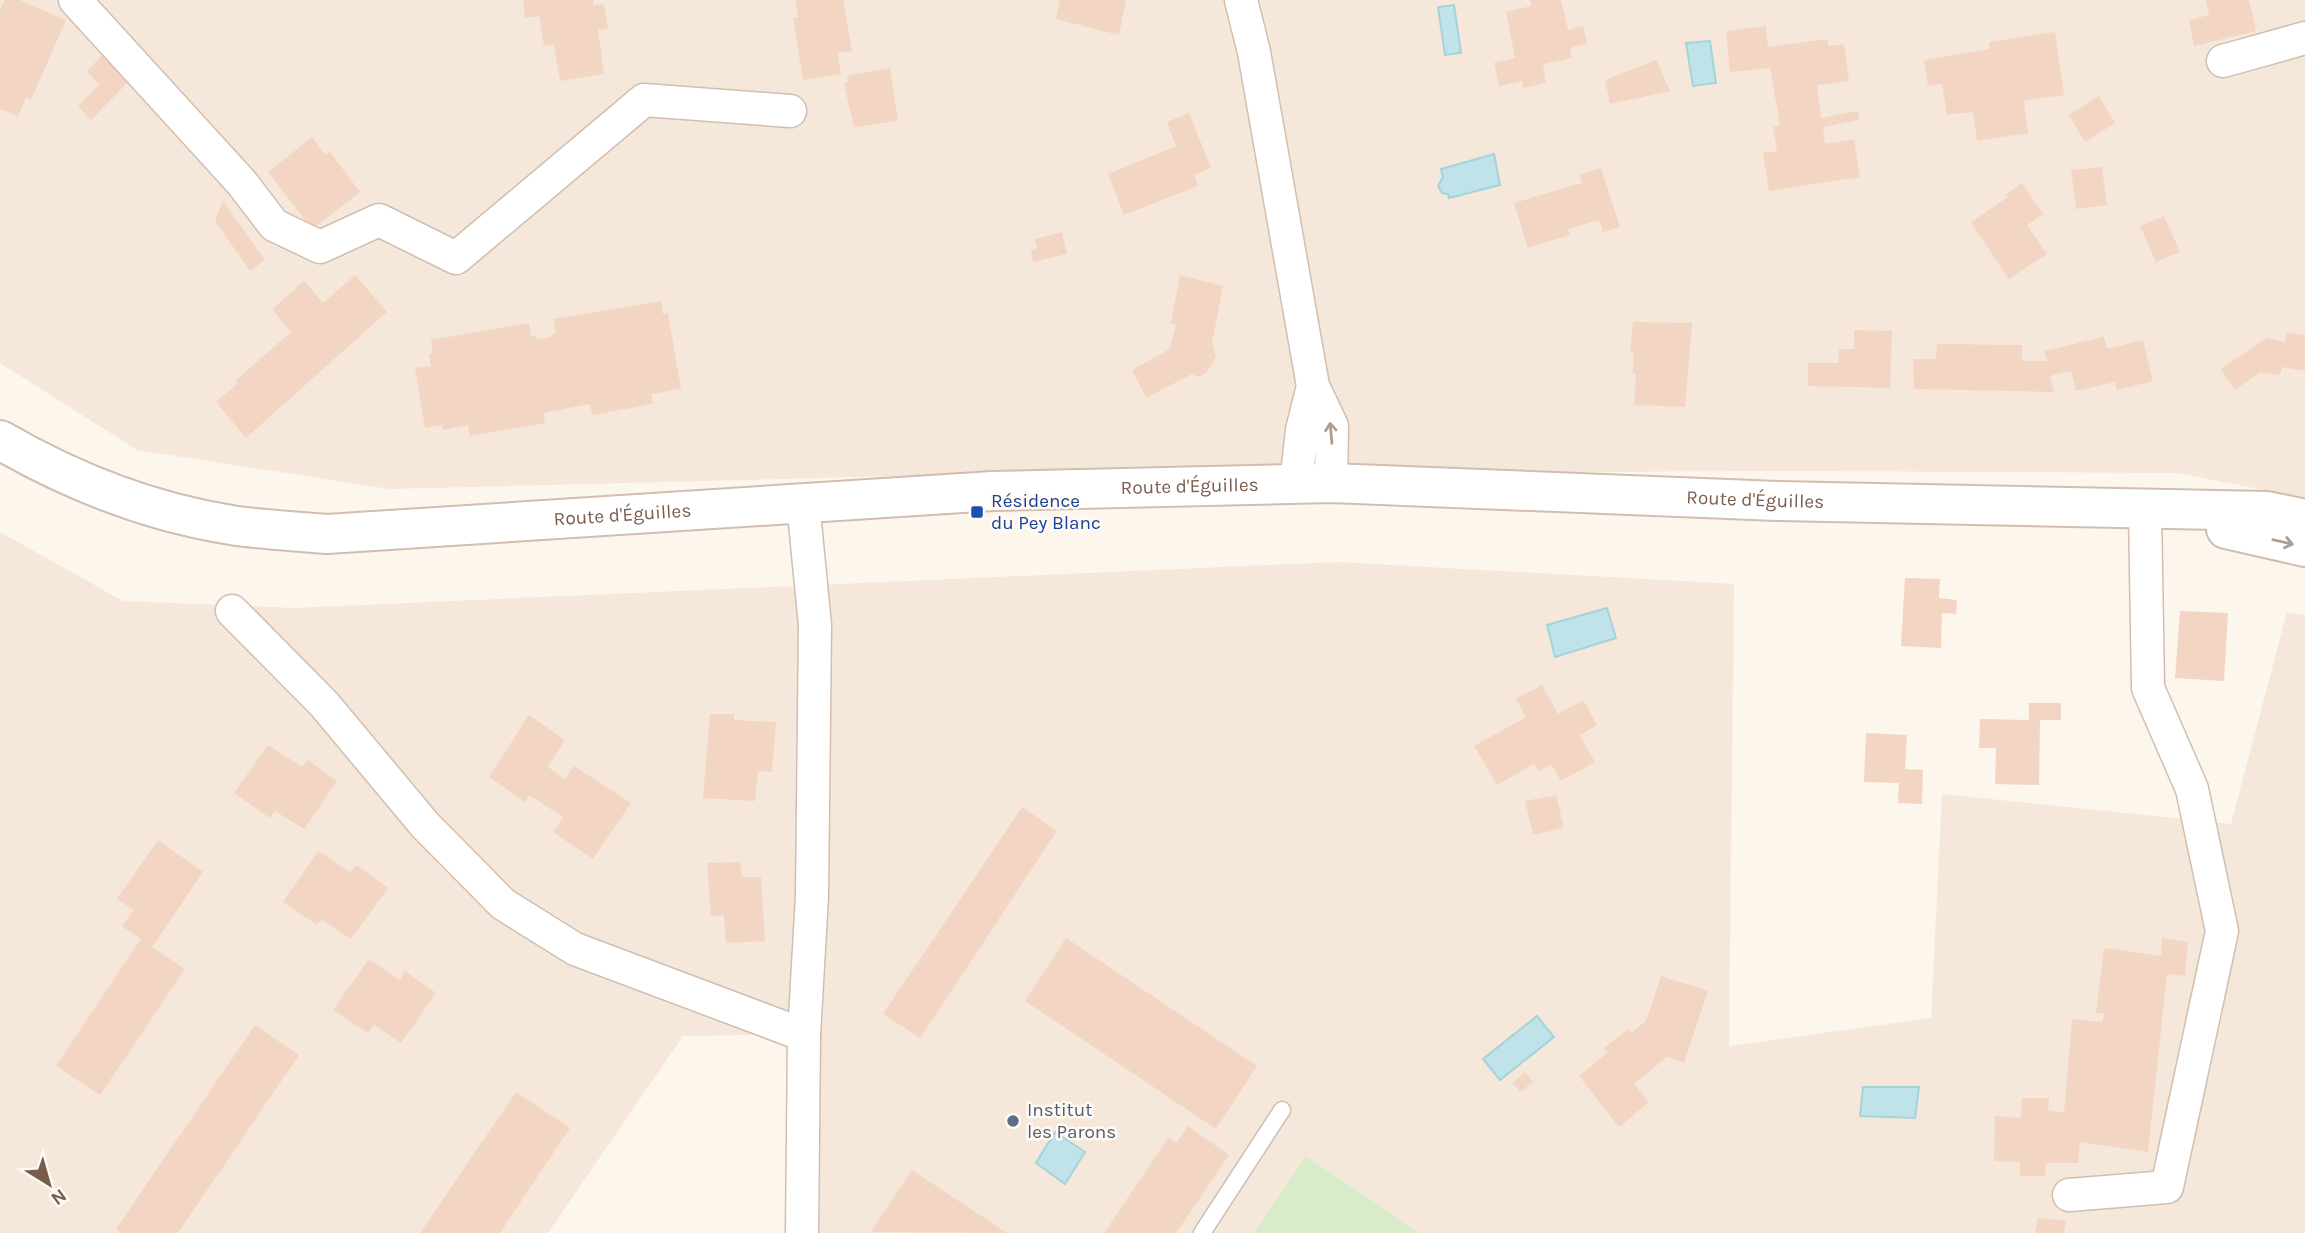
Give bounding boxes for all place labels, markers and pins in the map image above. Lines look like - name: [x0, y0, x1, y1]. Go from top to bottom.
- place label: Résidence du Pey Blanc: [991, 490, 1101, 534]
- marker: Résidence du Pey Blanc: [969, 504, 985, 520]
- place label: Institut les Parons: [1027, 1099, 1116, 1143]
- marker: Institut les Parons: [1005, 1113, 1021, 1129]

